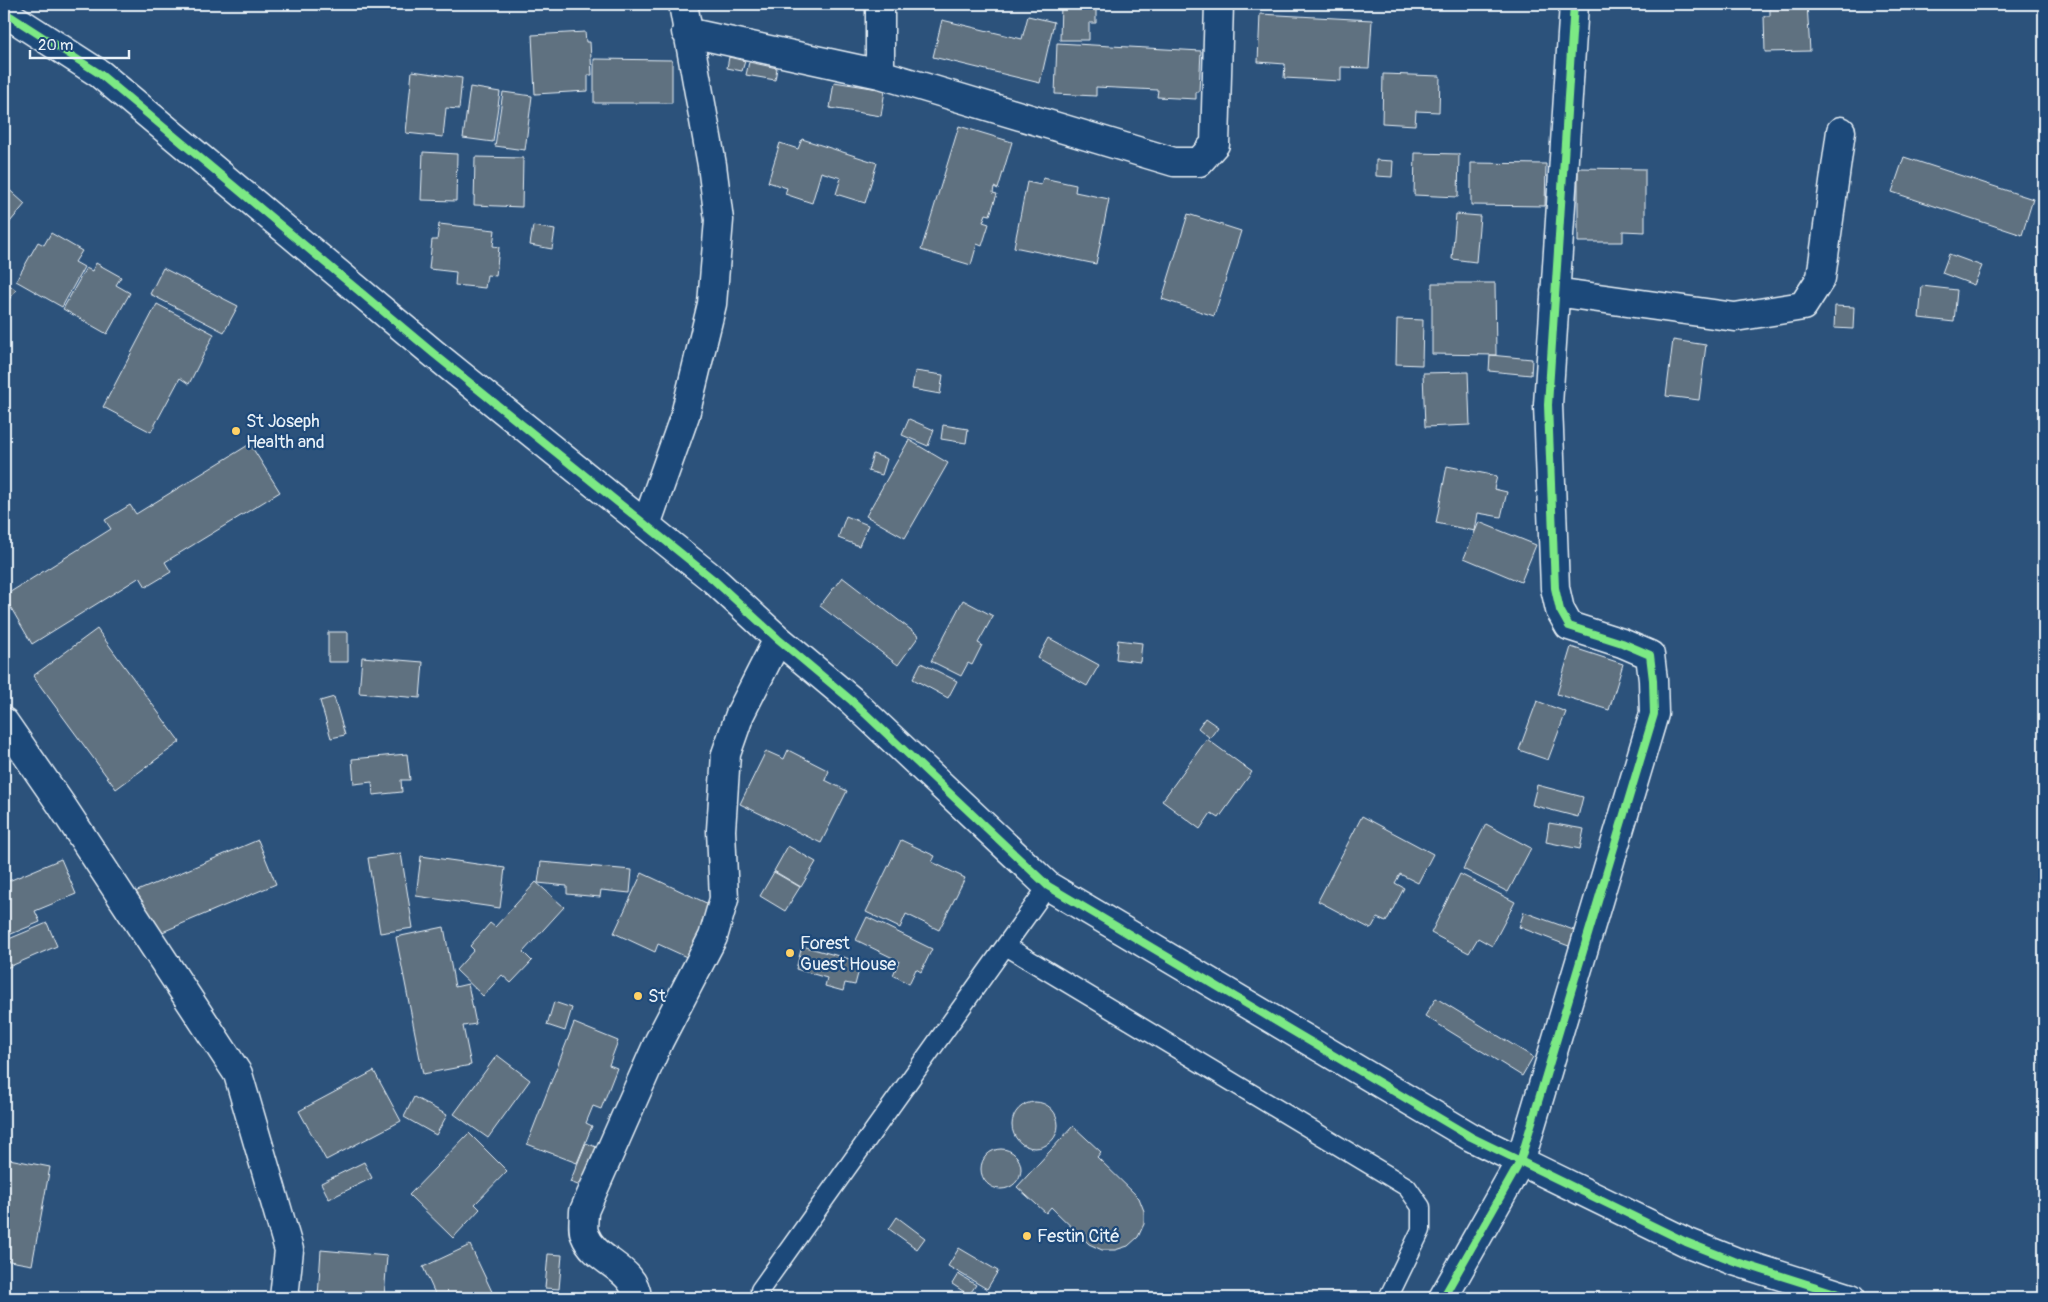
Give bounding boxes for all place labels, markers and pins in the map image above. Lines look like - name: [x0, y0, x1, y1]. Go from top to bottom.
- place label: St Joseph Health and: [246, 410, 325, 454]
- marker: St Joseph Health and: [230, 425, 242, 437]
- place label: Forest Guest House: [800, 932, 896, 976]
- marker: Forest Guest House: [784, 947, 796, 959]
- place label: St: [648, 985, 666, 1008]
- marker: St: [632, 990, 644, 1002]
- place label: Festin Cité: [1037, 1225, 1120, 1248]
- marker: Festin Cité: [1021, 1230, 1033, 1242]

